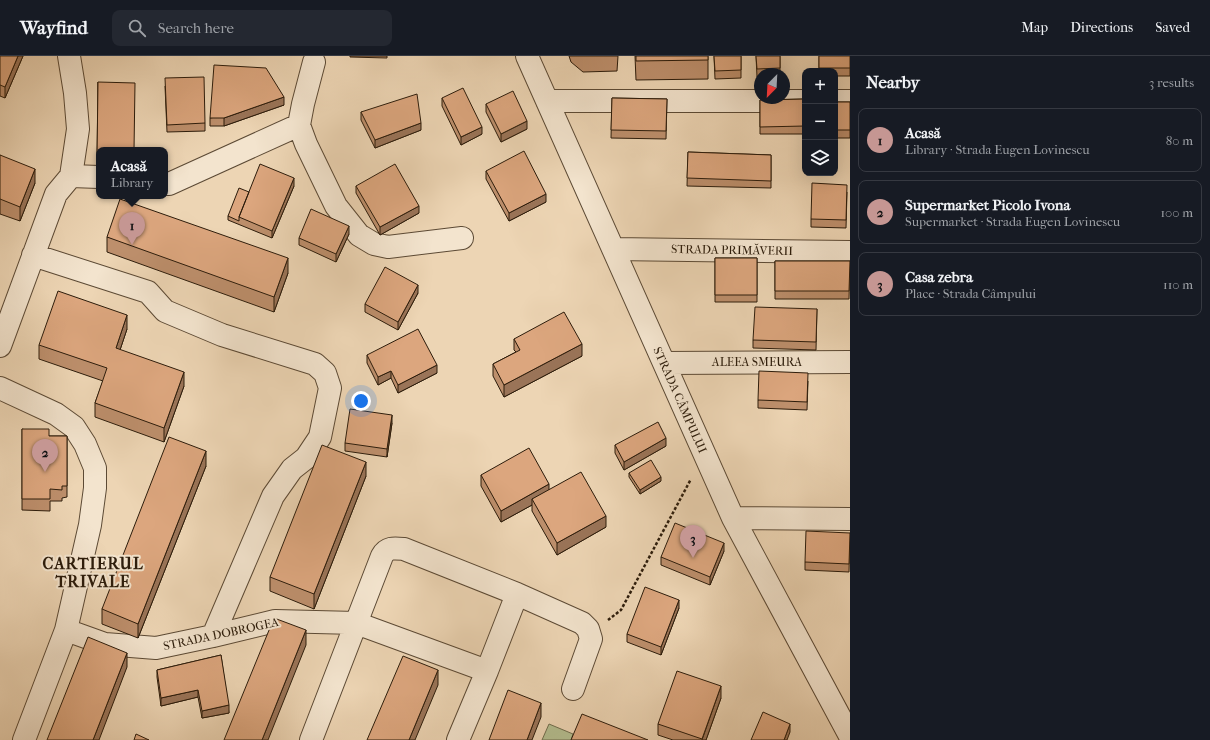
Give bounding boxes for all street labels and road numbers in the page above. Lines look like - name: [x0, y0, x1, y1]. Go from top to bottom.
- street label: STRADA PRIMĂVERII: [671, 241, 793, 258]
- street label: STRADA CÂMPULUI: [650, 344, 711, 455]
- street label: ALEEA SMEURA: [711, 355, 802, 369]
- street label: STRADA DOBROGEA: [162, 615, 280, 653]

